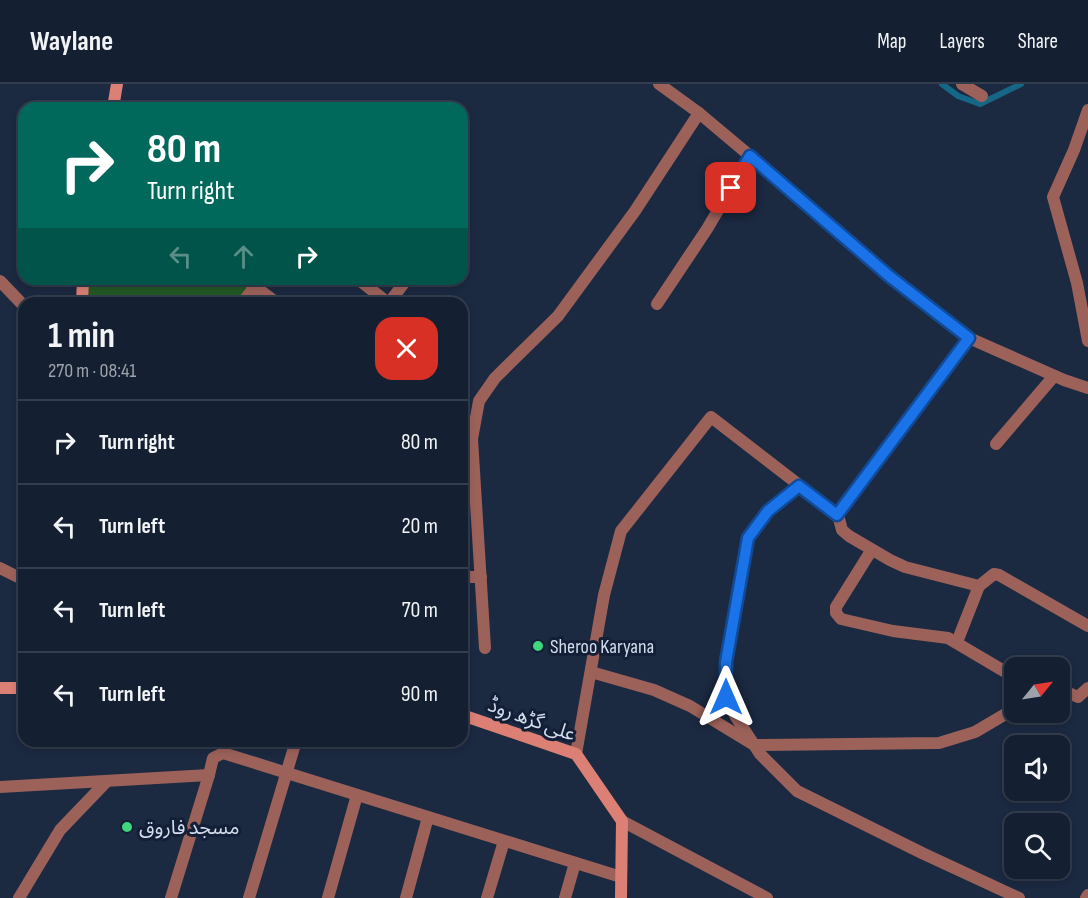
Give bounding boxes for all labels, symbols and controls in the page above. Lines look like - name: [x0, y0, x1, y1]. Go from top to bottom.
- text: Waylane: [30, 25, 113, 58]
- text: Map: [877, 29, 906, 54]
- text: Layers: [939, 29, 985, 54]
- text: Share: [1018, 29, 1058, 54]
- text: 80 m: [147, 124, 221, 175]
- icon: right: [48, 126, 126, 204]
- pin: [705, 162, 756, 213]
- icon: arrive: [714, 171, 747, 204]
- text: Turn right: [147, 175, 234, 207]
- icon: left: [164, 240, 197, 273]
- icon: ahead: [227, 240, 260, 273]
- icon: right: [290, 240, 323, 273]
- text: 1 min: [48, 315, 115, 358]
- button: close: [375, 317, 438, 380]
- text: 270 m · 08:41: [48, 359, 136, 383]
- icon: right: [48, 426, 81, 459]
- text: Turn right: [99, 429, 175, 456]
- text: 80 m: [401, 429, 438, 456]
- icon: left: [48, 510, 81, 543]
- text: Turn left: [99, 513, 165, 540]
- text: 20 m: [402, 513, 438, 540]
- icon: left: [48, 594, 81, 627]
- text: Turn left: [99, 597, 165, 624]
- text: 70 m: [402, 597, 438, 624]
- place label: Sheroo Karyana: [550, 635, 654, 659]
- marker: Sheroo Karyana: [531, 639, 545, 653]
- north arrow: [1004, 657, 1070, 723]
- map controls: [1004, 657, 1070, 879]
- position arrow: [694, 665, 758, 729]
- icon: left: [48, 678, 81, 711]
- text: Turn left: [99, 681, 165, 708]
- text: 90 m: [401, 681, 438, 708]
- street label: علی گڑھ روڈ: [484, 693, 579, 747]
- button: sound: [1004, 735, 1070, 801]
- button: search: [1004, 813, 1070, 879]
- place label: مسجد فاروق: [139, 816, 240, 840]
- marker: مسجد فاروق: [120, 820, 134, 834]

